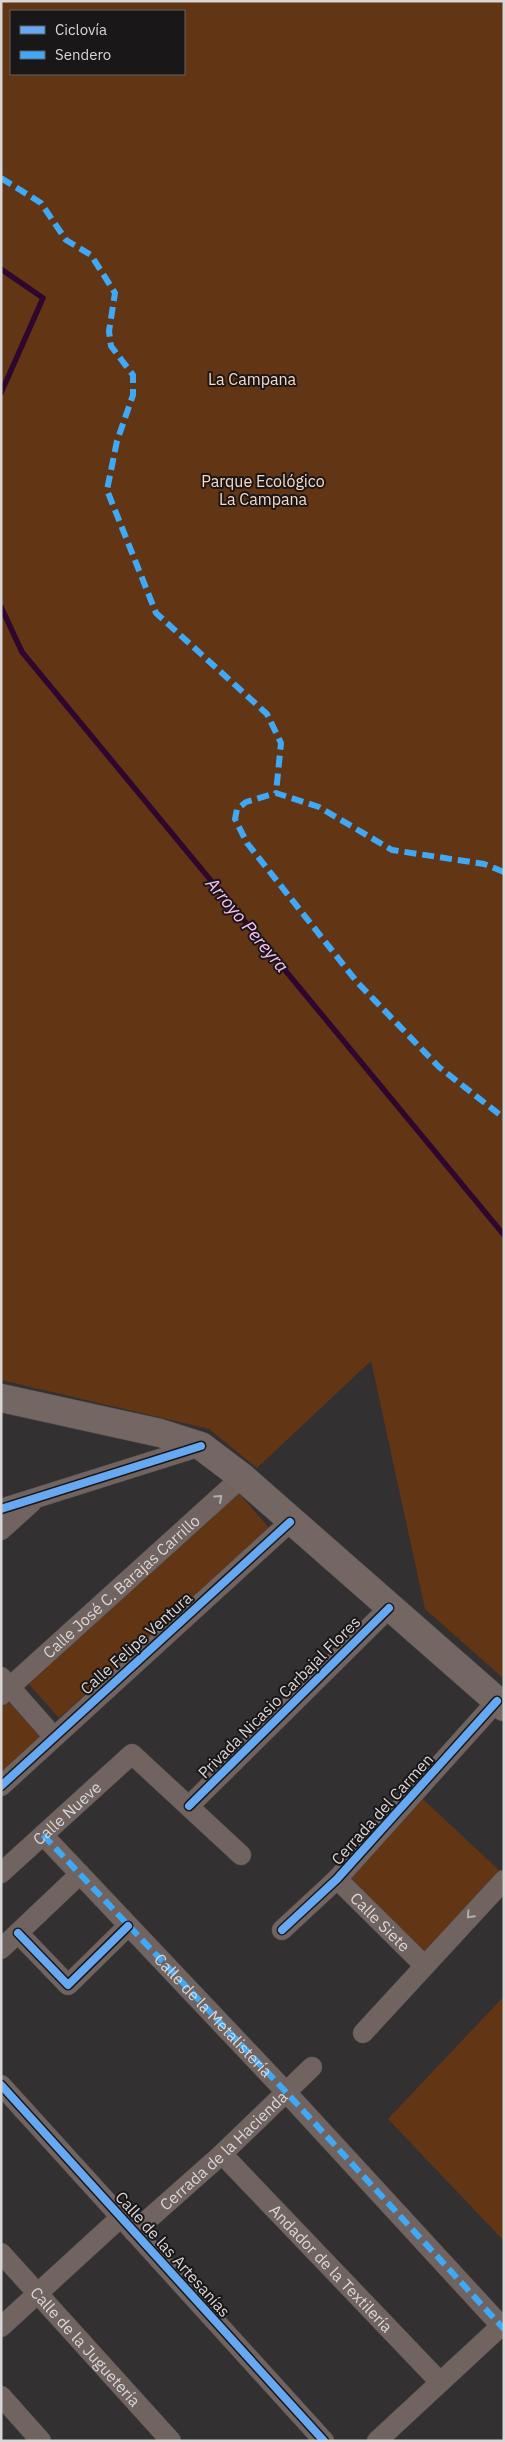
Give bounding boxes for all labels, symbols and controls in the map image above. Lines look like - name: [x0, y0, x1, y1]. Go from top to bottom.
- legend: [10, 10, 185, 75]
- text: Ciclovía: [55, 20, 107, 39]
- text: Sendero: [55, 45, 111, 64]
- park label: La Campana: [208, 369, 297, 389]
- park label: Parque Ecológico La Campana: [201, 471, 325, 509]
- water label: Arroyo Pereyra: [200, 872, 294, 977]
- one-way arrow: [213, 1495, 222, 1504]
- street label: Calle José C. Barajas Carrillo: [39, 1510, 204, 1662]
- street label: Calle Felipe Ventura: [76, 1587, 196, 1698]
- street label: Privada Nicasio Carbajal Flores: [194, 1612, 364, 1782]
- street label: Cerrada del Carmen: [327, 1749, 437, 1869]
- street label: Calle Nueve: [29, 1777, 105, 1849]
- street label: Calle Siete: [346, 1888, 415, 1956]
- one-way arrow: [467, 1910, 476, 1919]
- street label: Calle de la Metalistería: [150, 1949, 277, 2082]
- street label: Cerrada de la Hacienda: [156, 2086, 292, 2215]
- street label: Calle de las Artesanías: [111, 2187, 235, 2321]
- street label: Andador de la Textilería: [265, 2200, 397, 2337]
- street label: Calle de la Juguetería: [26, 2282, 145, 2411]

